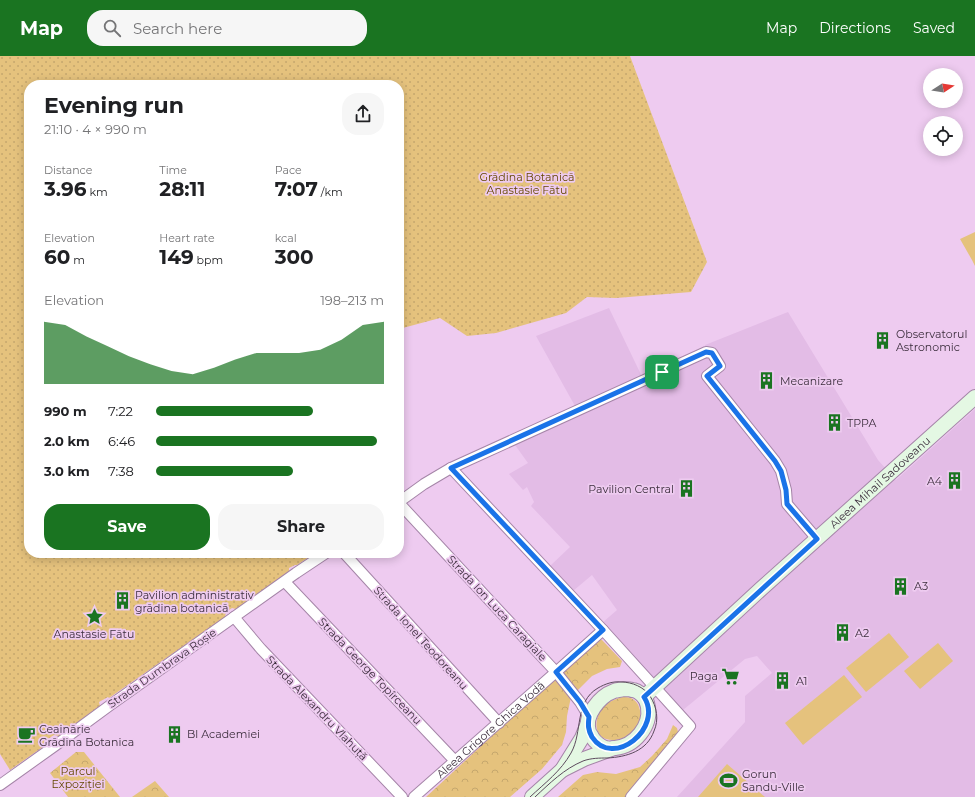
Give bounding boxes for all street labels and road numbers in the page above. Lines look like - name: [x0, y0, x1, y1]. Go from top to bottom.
- street label: Aleea Mihail Sadoveanu: [827, 433, 933, 531]
- street label: Strada Ion Luca Caragiale: [444, 552, 550, 664]
- street label: Strada Ionel Teodoreanu: [371, 583, 471, 693]
- street label: Strada George Topîrceanu: [315, 615, 425, 727]
- street label: Strada Dumbrava Roșie: [105, 625, 219, 711]
- street label: Strada Alexandru Vlahuță: [263, 653, 371, 763]
- street label: Aleea Grigore Ghica Vodă: [433, 678, 548, 781]

